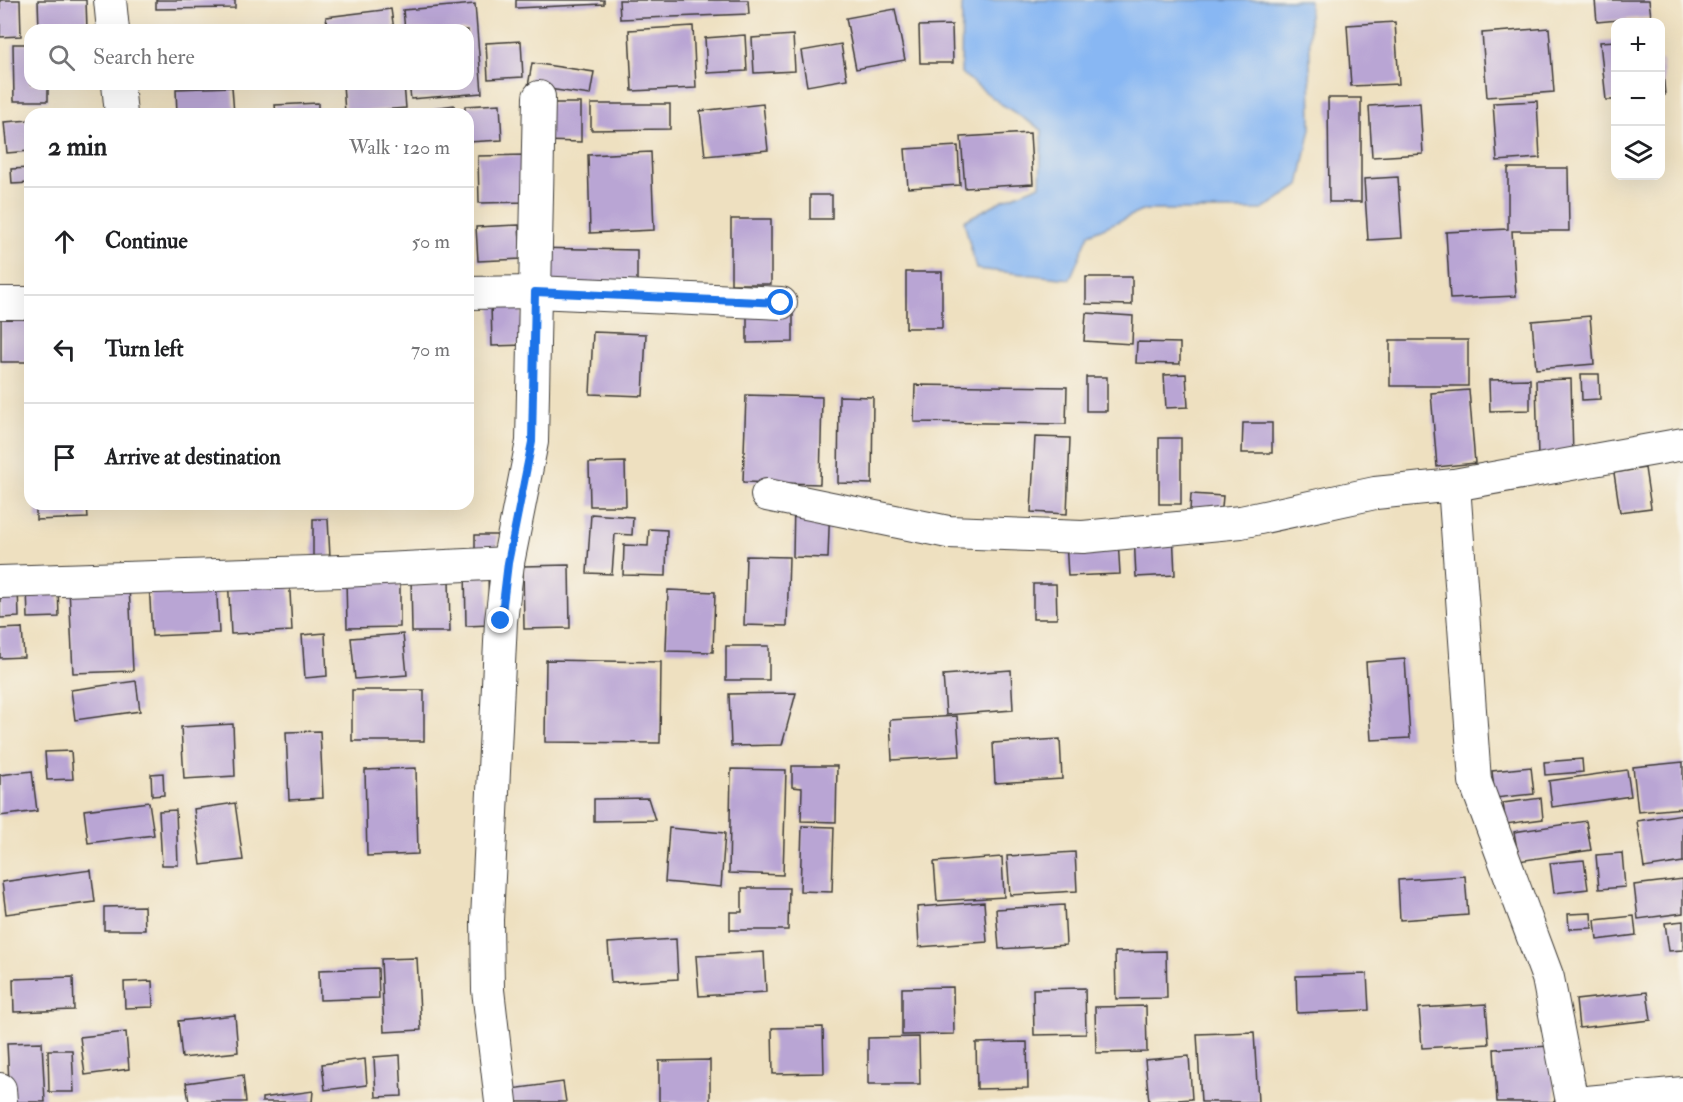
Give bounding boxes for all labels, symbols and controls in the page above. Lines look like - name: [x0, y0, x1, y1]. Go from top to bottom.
- map controls: [1611, 18, 1665, 180]
- button: +: [1611, 18, 1665, 72]
- search box: [24, 24, 474, 90]
- icon: search: [45, 41, 78, 74]
- text: Search here: [93, 43, 195, 71]
- button: −: [1611, 72, 1665, 126]
- button: layers: [1611, 126, 1665, 180]
- text: 2 min: [48, 131, 107, 163]
- text: Walk · 120 m: [349, 135, 450, 160]
- icon: ahead: [48, 225, 81, 258]
- text: Continue: [105, 227, 188, 255]
- text: 50 m: [411, 229, 450, 254]
- route start: [767, 289, 793, 315]
- icon: left: [48, 333, 81, 366]
- text: Turn left: [105, 335, 184, 363]
- text: 70 m: [411, 337, 450, 362]
- icon: arrive: [48, 441, 81, 474]
- text: Arrive at destination: [105, 443, 281, 471]
- route end: [487, 607, 513, 633]

